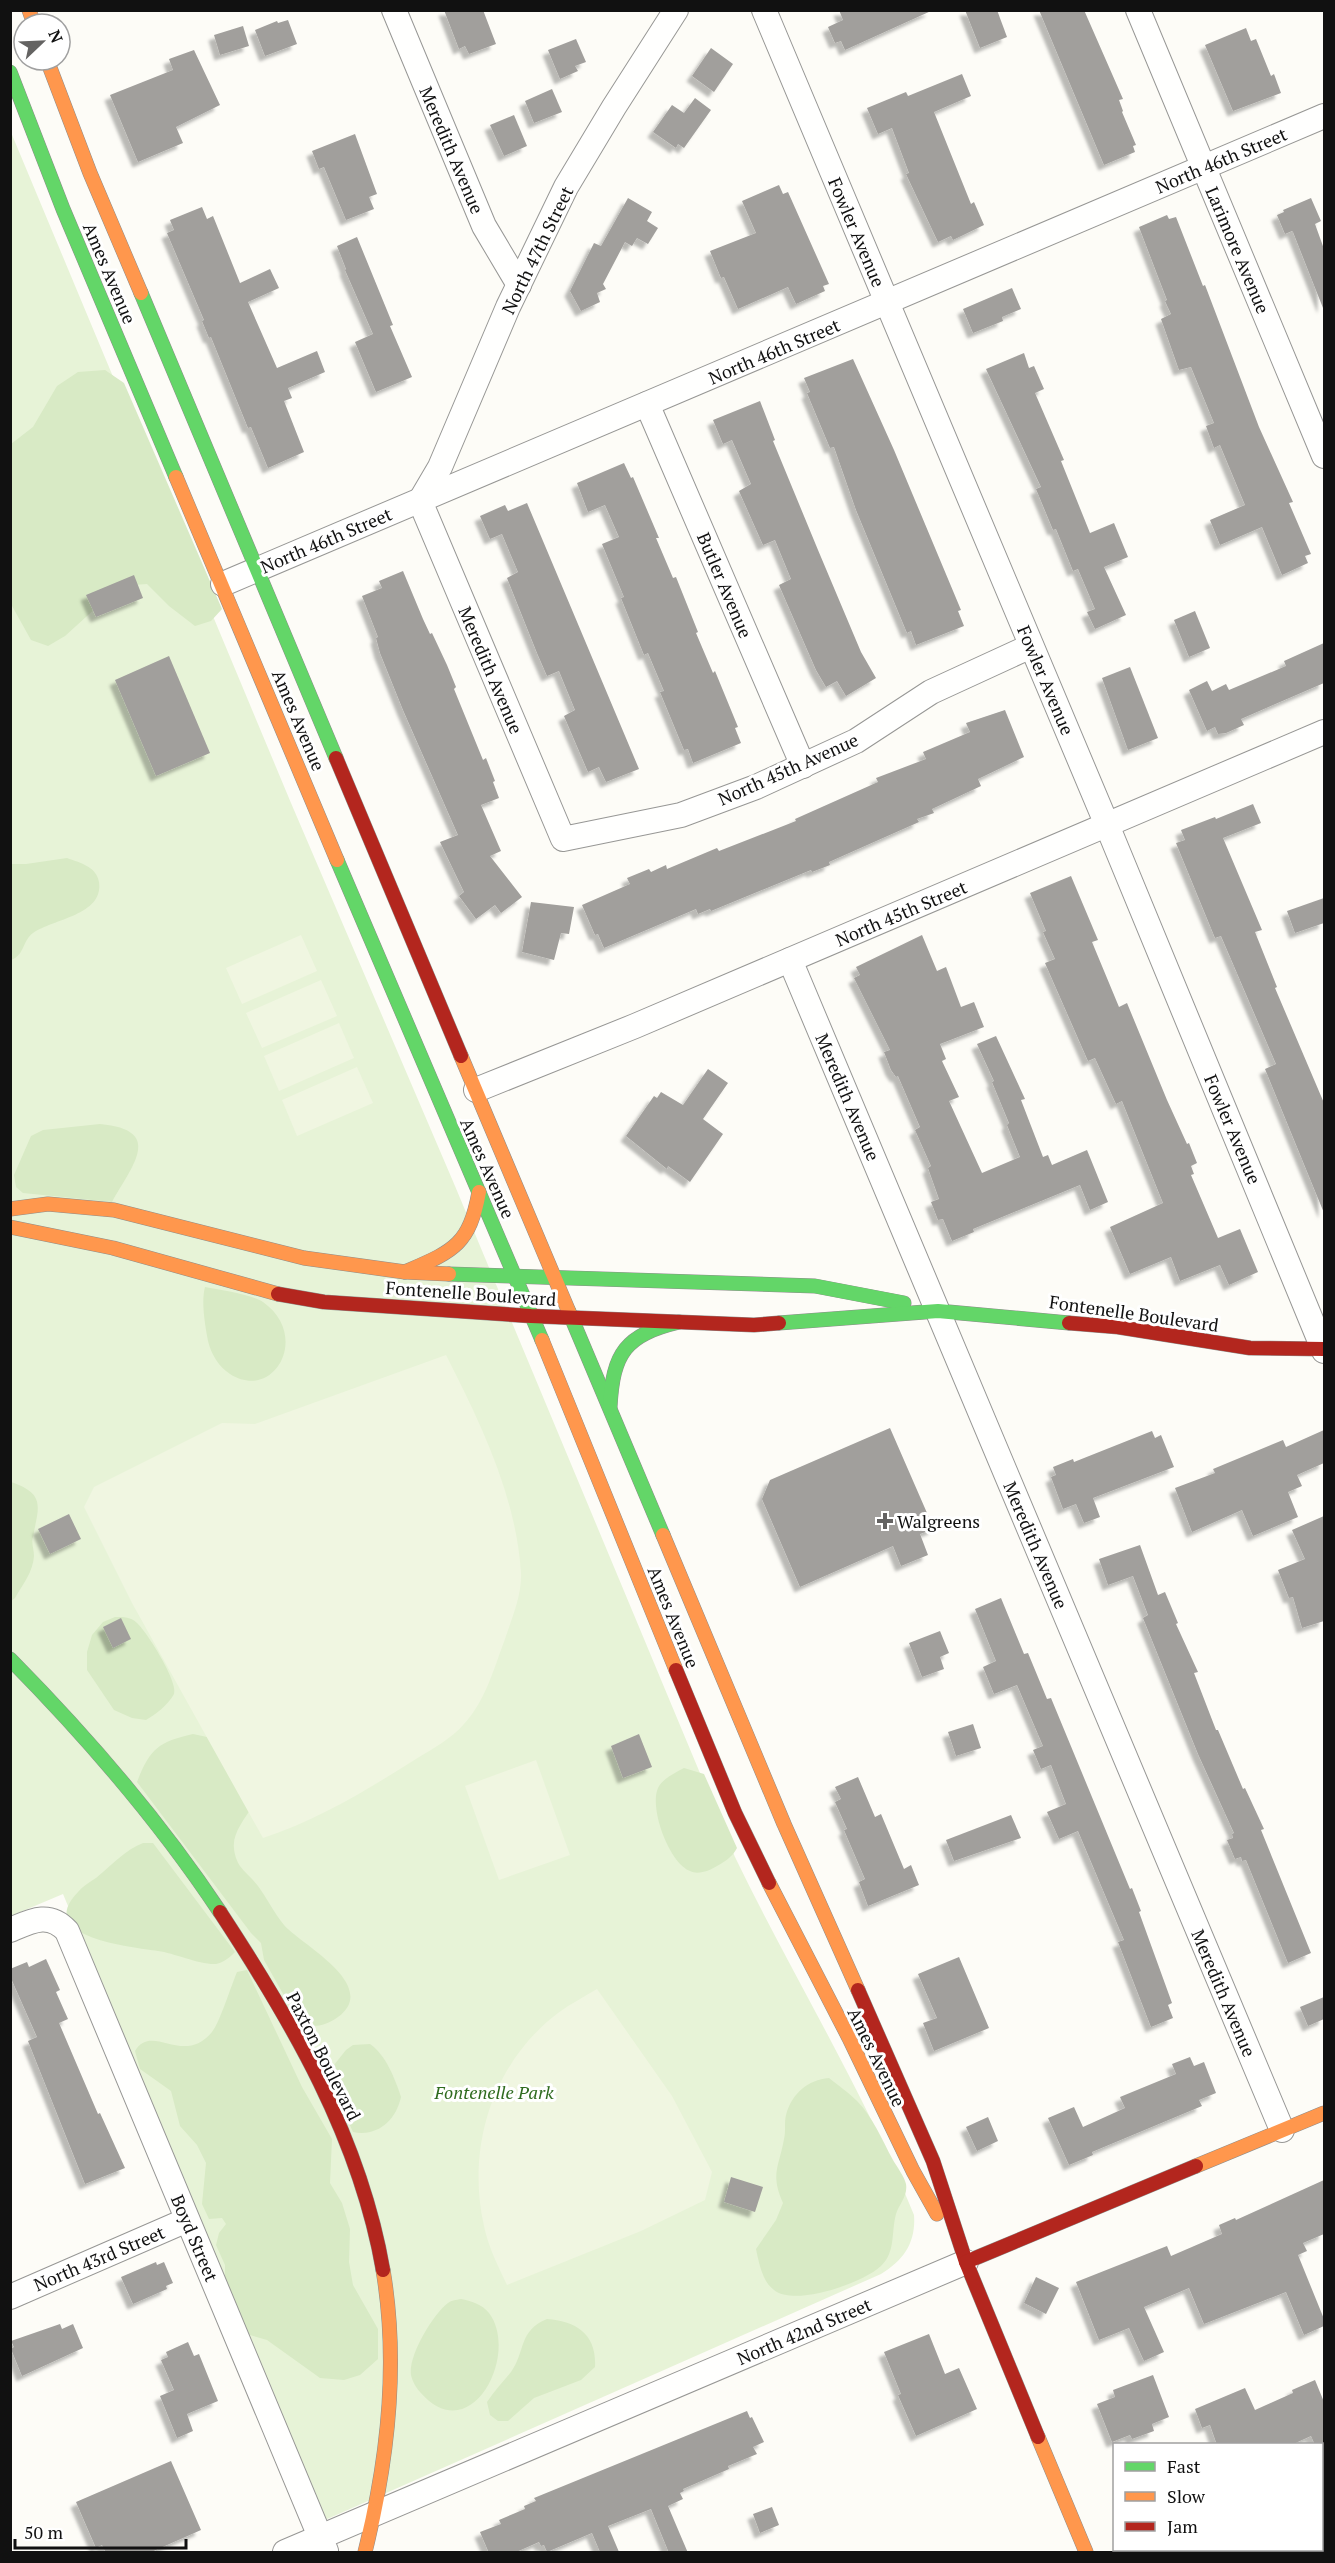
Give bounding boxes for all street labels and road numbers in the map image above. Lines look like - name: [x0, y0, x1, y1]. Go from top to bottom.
- street label: Meredith Avenue: [414, 83, 490, 217]
- street label: North 46th Street: [1152, 121, 1291, 198]
- street label: Fowler Avenue: [823, 173, 891, 291]
- street label: North 47th Street: [496, 182, 579, 318]
- street label: Larimore Avenue: [1200, 183, 1276, 317]
- street label: Ames Avenue: [78, 219, 142, 327]
- street label: North 46th Street: [705, 312, 844, 389]
- street label: North 46th Street: [257, 501, 396, 578]
- street label: Butler Avenue: [692, 529, 758, 641]
- street label: Meredith Avenue: [453, 603, 529, 737]
- street label: Fowler Avenue: [1012, 621, 1080, 739]
- street label: Ames Avenue: [267, 666, 331, 774]
- street label: North 45th Avenue: [714, 727, 862, 811]
- street label: North 45th Street: [832, 874, 971, 951]
- street label: Meredith Avenue: [810, 1030, 886, 1164]
- street label: Fowler Avenue: [1199, 1070, 1267, 1188]
- street label: Ames Avenue: [455, 1114, 521, 1222]
- street label: Fontenelle Boulevard: [385, 1275, 557, 1311]
- street label: Fontenelle Boulevard: [1048, 1289, 1220, 1337]
- street label: Meredith Avenue: [998, 1478, 1074, 1612]
- street label: Ames Avenue: [643, 1563, 705, 1671]
- street label: Meredith Avenue: [1186, 1926, 1262, 2060]
- street label: Paxton Boulevard: [281, 1988, 367, 2124]
- street label: Ames Avenue: [843, 2003, 911, 2111]
- street label: Boyd Street: [166, 2191, 224, 2285]
- street label: North 43rd Street: [30, 2219, 168, 2296]
- street label: North 42nd Street: [733, 2292, 875, 2370]

